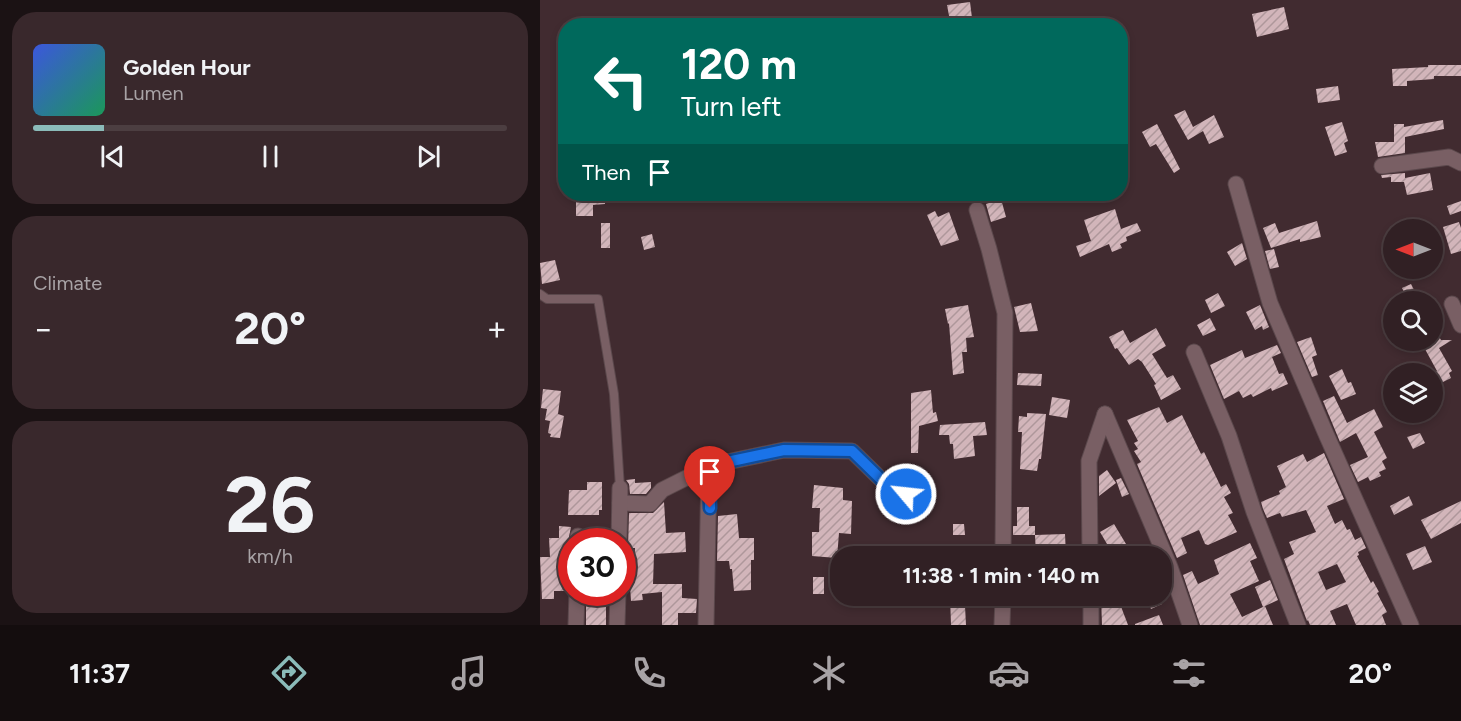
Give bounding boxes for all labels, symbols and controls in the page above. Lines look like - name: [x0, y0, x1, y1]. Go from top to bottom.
- text: 120 m: [681, 39, 797, 90]
- icon: left: [582, 42, 660, 120]
- text: Golden Hour: [123, 54, 251, 81]
- text: Lumen: [123, 81, 184, 105]
- text: Turn left: [681, 90, 781, 123]
- icon: previous: [96, 140, 129, 173]
- icon: pause: [254, 140, 287, 173]
- icon: next: [412, 140, 445, 173]
- icon: arrive: [643, 156, 676, 189]
- text: Then: [582, 159, 631, 186]
- north arrow: [1383, 219, 1443, 279]
- map controls: [1383, 219, 1443, 423]
- text: Climate: [33, 271, 102, 295]
- button: search: [1383, 291, 1443, 351]
- text: 20°: [234, 301, 306, 355]
- text: −: [33, 309, 54, 348]
- text: +: [486, 309, 507, 348]
- button: layers: [1383, 363, 1443, 423]
- pin: [684, 446, 735, 508]
- icon: arrive: [693, 455, 726, 488]
- text: 26: [225, 458, 315, 552]
- position arrow: [874, 462, 938, 526]
- speed limit sign: 30: [558, 528, 636, 606]
- text: km/h: [247, 544, 293, 568]
- text: 11:38 · 1 min · 140 m: [902, 562, 1100, 589]
- icon: directions: [268, 652, 310, 694]
- icon: music: [448, 652, 490, 694]
- icon: phone: [628, 652, 670, 694]
- icon: climate: [808, 652, 850, 694]
- icon: car: [988, 652, 1030, 694]
- icon: filters: [1168, 652, 1210, 694]
- text: 11:37: [69, 657, 130, 690]
- text: 20°: [1349, 657, 1392, 690]

